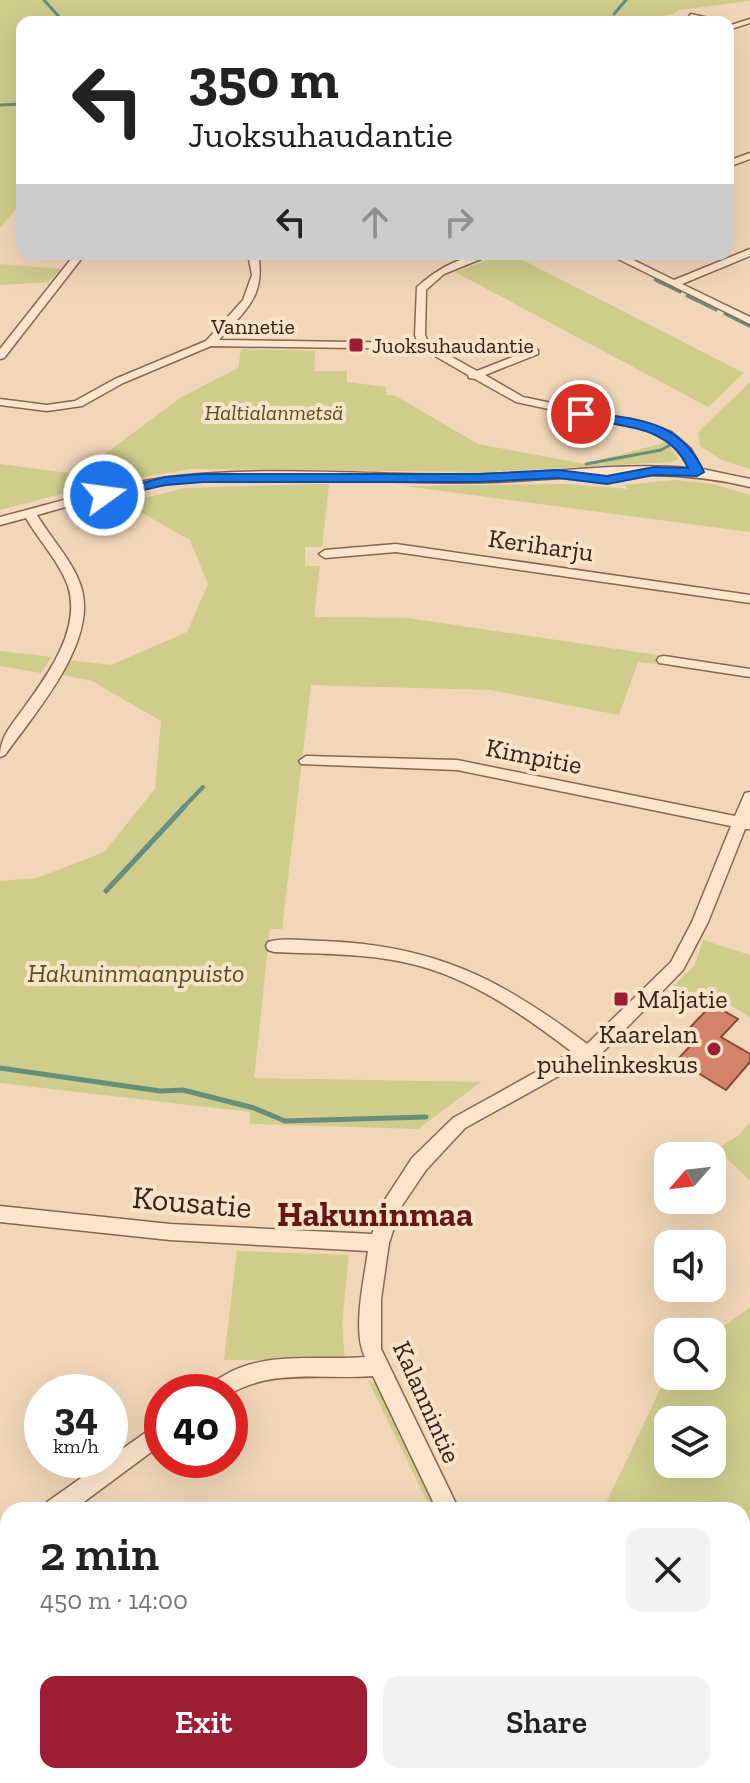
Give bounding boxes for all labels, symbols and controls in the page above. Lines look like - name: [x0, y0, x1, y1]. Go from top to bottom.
- text: 350 m: [188, 45, 339, 112]
- icon: left: [56, 48, 160, 152]
- text: Juoksuhaudantie: [188, 113, 453, 156]
- icon: left: [269, 200, 313, 244]
- icon: ahead: [353, 200, 397, 244]
- icon: right: [437, 200, 481, 244]
- street label: Vannetie: [210, 313, 295, 340]
- place label: Juoksuhaudantie: [372, 332, 534, 359]
- marker: Juoksuhaudantie: [347, 336, 365, 354]
- pin: [547, 380, 615, 448]
- icon: arrive: [559, 392, 603, 436]
- park label: Haltialanmetsä: [205, 399, 343, 426]
- position arrow: [62, 453, 146, 537]
- street label: Keriharju: [486, 522, 596, 568]
- street label: Kimpitie: [483, 731, 585, 781]
- park label: Hakuninmaanpuisto: [28, 957, 244, 989]
- place label: Maljatie: [637, 983, 727, 1015]
- marker: Maljatie: [612, 990, 630, 1008]
- place label: Kaarelan puhelinkeskus: [537, 1018, 698, 1080]
- marker: Kaarelan puhelinkeskus: [705, 1040, 723, 1058]
- north arrow: [654, 1142, 726, 1214]
- map controls: [654, 1142, 726, 1478]
- street label: Kousatie: [131, 1178, 253, 1226]
- district label: Hakuninmaa: [277, 1194, 473, 1235]
- button: sound: [654, 1230, 726, 1302]
- button: search: [654, 1318, 726, 1390]
- street label: Kalannintie: [386, 1336, 468, 1468]
- speed limit sign: 40: [144, 1374, 248, 1478]
- text: 34: [54, 1392, 98, 1440]
- button: layers: [654, 1406, 726, 1478]
- text: km/h: [53, 1434, 99, 1458]
- text: 2 min: [40, 1525, 159, 1582]
- button: close: [626, 1528, 710, 1612]
- text: 450 m · 14:00: [40, 1584, 188, 1616]
- button: Exit: [40, 1676, 367, 1768]
- button: Share: [383, 1676, 710, 1768]

